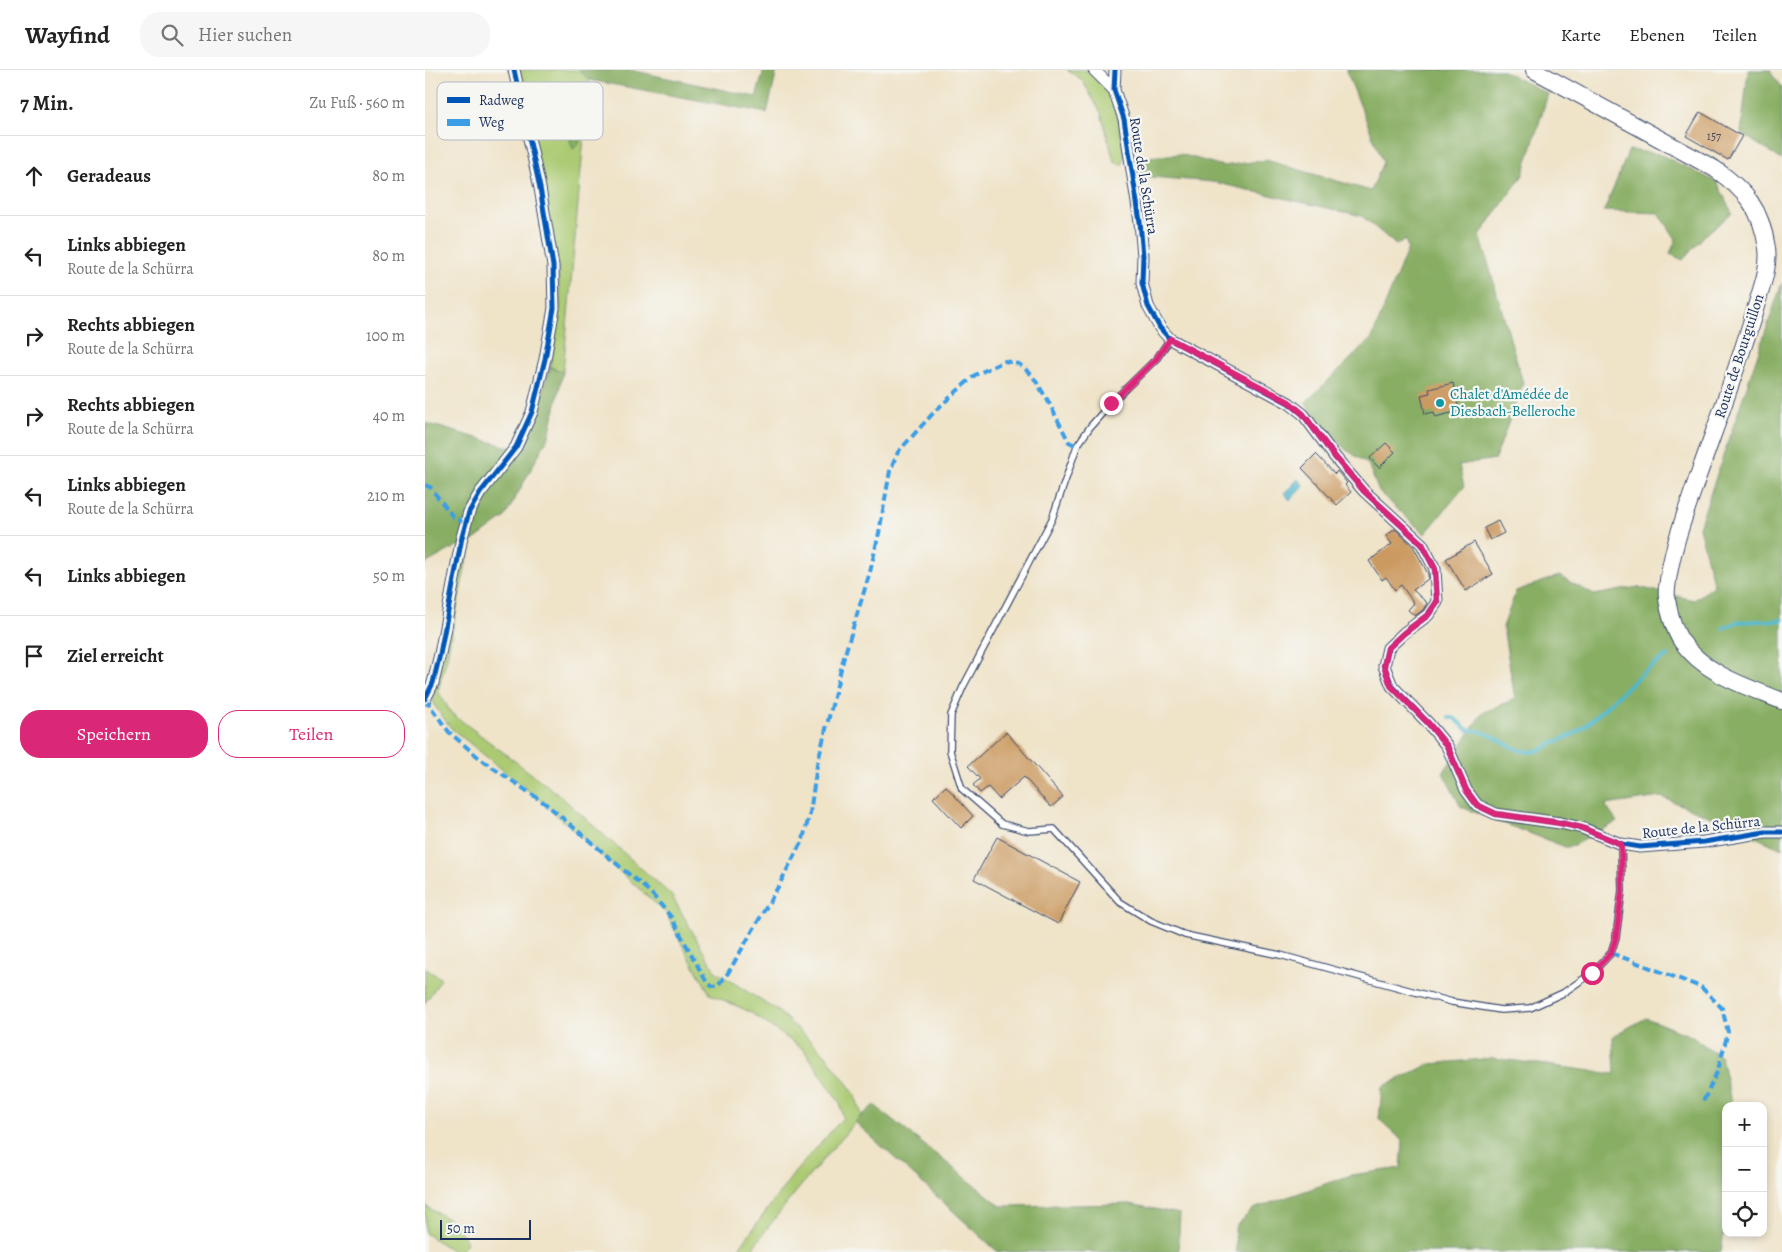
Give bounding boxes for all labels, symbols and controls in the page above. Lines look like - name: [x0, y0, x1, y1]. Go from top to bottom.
- search box: [140, 12, 490, 57]
- text: Wayfind: [25, 19, 110, 51]
- icon: search: [158, 21, 186, 49]
- text: Hier suchen: [198, 22, 292, 48]
- text: Karte: [1561, 23, 1601, 47]
- text: Ebenen: [1629, 23, 1685, 47]
- text: Teilen: [1713, 23, 1757, 47]
- legend: [437, 82, 603, 140]
- text: 7 Min.: [20, 89, 74, 117]
- text: Radweg: [479, 91, 524, 110]
- text: Zu Fuß · 560 m: [309, 92, 405, 114]
- text: Weg: [478, 113, 504, 132]
- street label: Route de la Schürra: [1125, 116, 1163, 236]
- house number: 157: [1707, 128, 1722, 144]
- icon: ahead: [20, 162, 48, 190]
- text: Geradeaus: [67, 163, 151, 189]
- text: 80 m: [372, 165, 405, 187]
- text: Links abbiegen: [67, 232, 186, 258]
- icon: left: [20, 242, 48, 270]
- text: 80 m: [372, 245, 405, 267]
- text: Route de la Schürra: [67, 258, 194, 280]
- street label: Route de Bourguillon: [1709, 291, 1769, 421]
- text: Rechts abbiegen: [67, 312, 195, 338]
- icon: right: [20, 322, 48, 350]
- text: 100 m: [366, 325, 405, 347]
- text: Route de la Schürra: [67, 338, 194, 360]
- place label: Chalet d'Amédée de Diesbach-Belleroche: [1450, 384, 1576, 421]
- text: Rechts abbiegen: [67, 392, 195, 418]
- route end: [1100, 392, 1123, 415]
- marker: Chalet d'Amédée de Diesbach-Belleroche: [1434, 397, 1446, 409]
- icon: right: [20, 402, 48, 430]
- text: 40 m: [373, 405, 405, 427]
- text: Route de la Schürra: [67, 418, 194, 440]
- text: Links abbiegen: [67, 472, 186, 498]
- icon: left: [20, 482, 48, 510]
- text: 210 m: [367, 485, 405, 507]
- text: Route de la Schürra: [67, 498, 194, 520]
- icon: left: [20, 562, 48, 590]
- text: Links abbiegen: [67, 563, 186, 589]
- text: 50 m: [373, 565, 405, 587]
- icon: arrive: [20, 642, 48, 670]
- text: Ziel erreicht: [67, 643, 164, 669]
- button: Speichern: [20, 710, 208, 758]
- button: Teilen: [218, 710, 405, 758]
- street label: Route de la Schürra: [1641, 811, 1761, 843]
- route start: [1581, 962, 1604, 985]
- map controls: [1722, 1102, 1767, 1237]
- button: +: [1722, 1102, 1767, 1147]
- button: −: [1722, 1147, 1767, 1192]
- button: locate: [1722, 1192, 1767, 1237]
- scale bar: [440, 1217, 531, 1240]
- text: 50 m: [447, 1219, 475, 1238]

